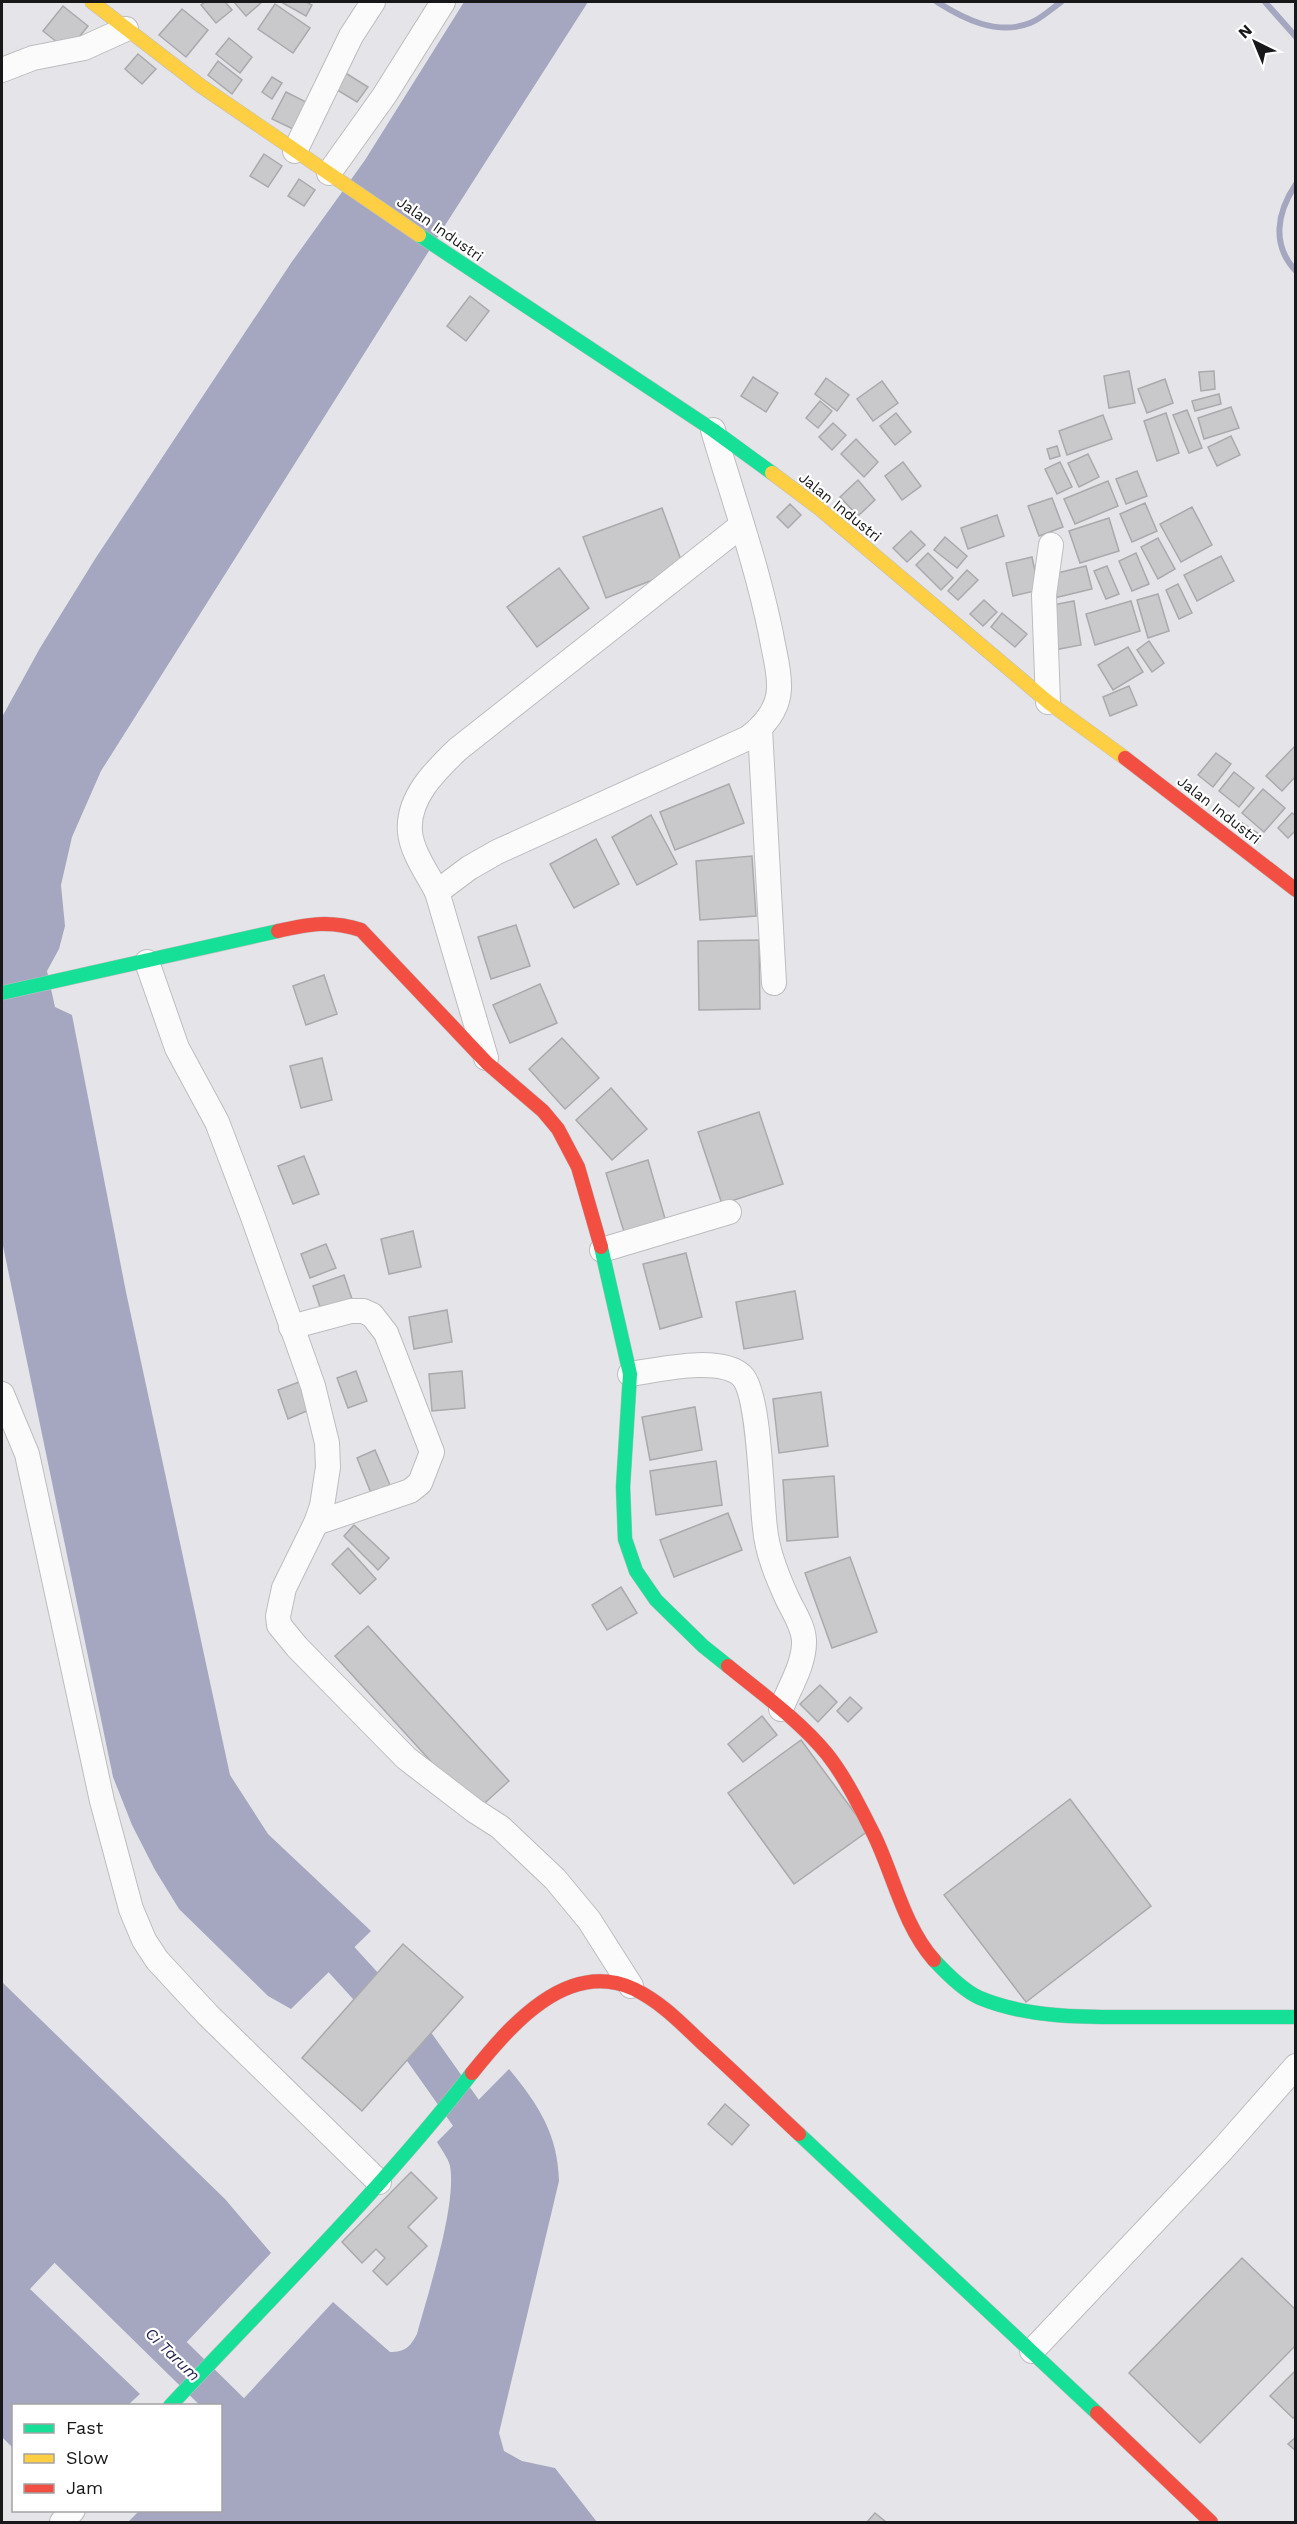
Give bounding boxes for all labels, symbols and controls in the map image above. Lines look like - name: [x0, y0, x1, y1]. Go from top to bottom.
- north arrow: [1225, 12, 1285, 72]
- text: N: [1234, 20, 1256, 42]
- street label: Jalan Industri: [394, 193, 486, 265]
- street label: Jalan Industri: [795, 468, 885, 546]
- street label: Jalan Industri: [1174, 772, 1264, 848]
- water label: Ci Tarum: [141, 2324, 204, 2385]
- legend: [12, 2404, 222, 2512]
- text: Fast: [66, 2417, 104, 2438]
- text: Slow: [66, 2447, 109, 2468]
- text: Jam: [66, 2477, 103, 2498]

